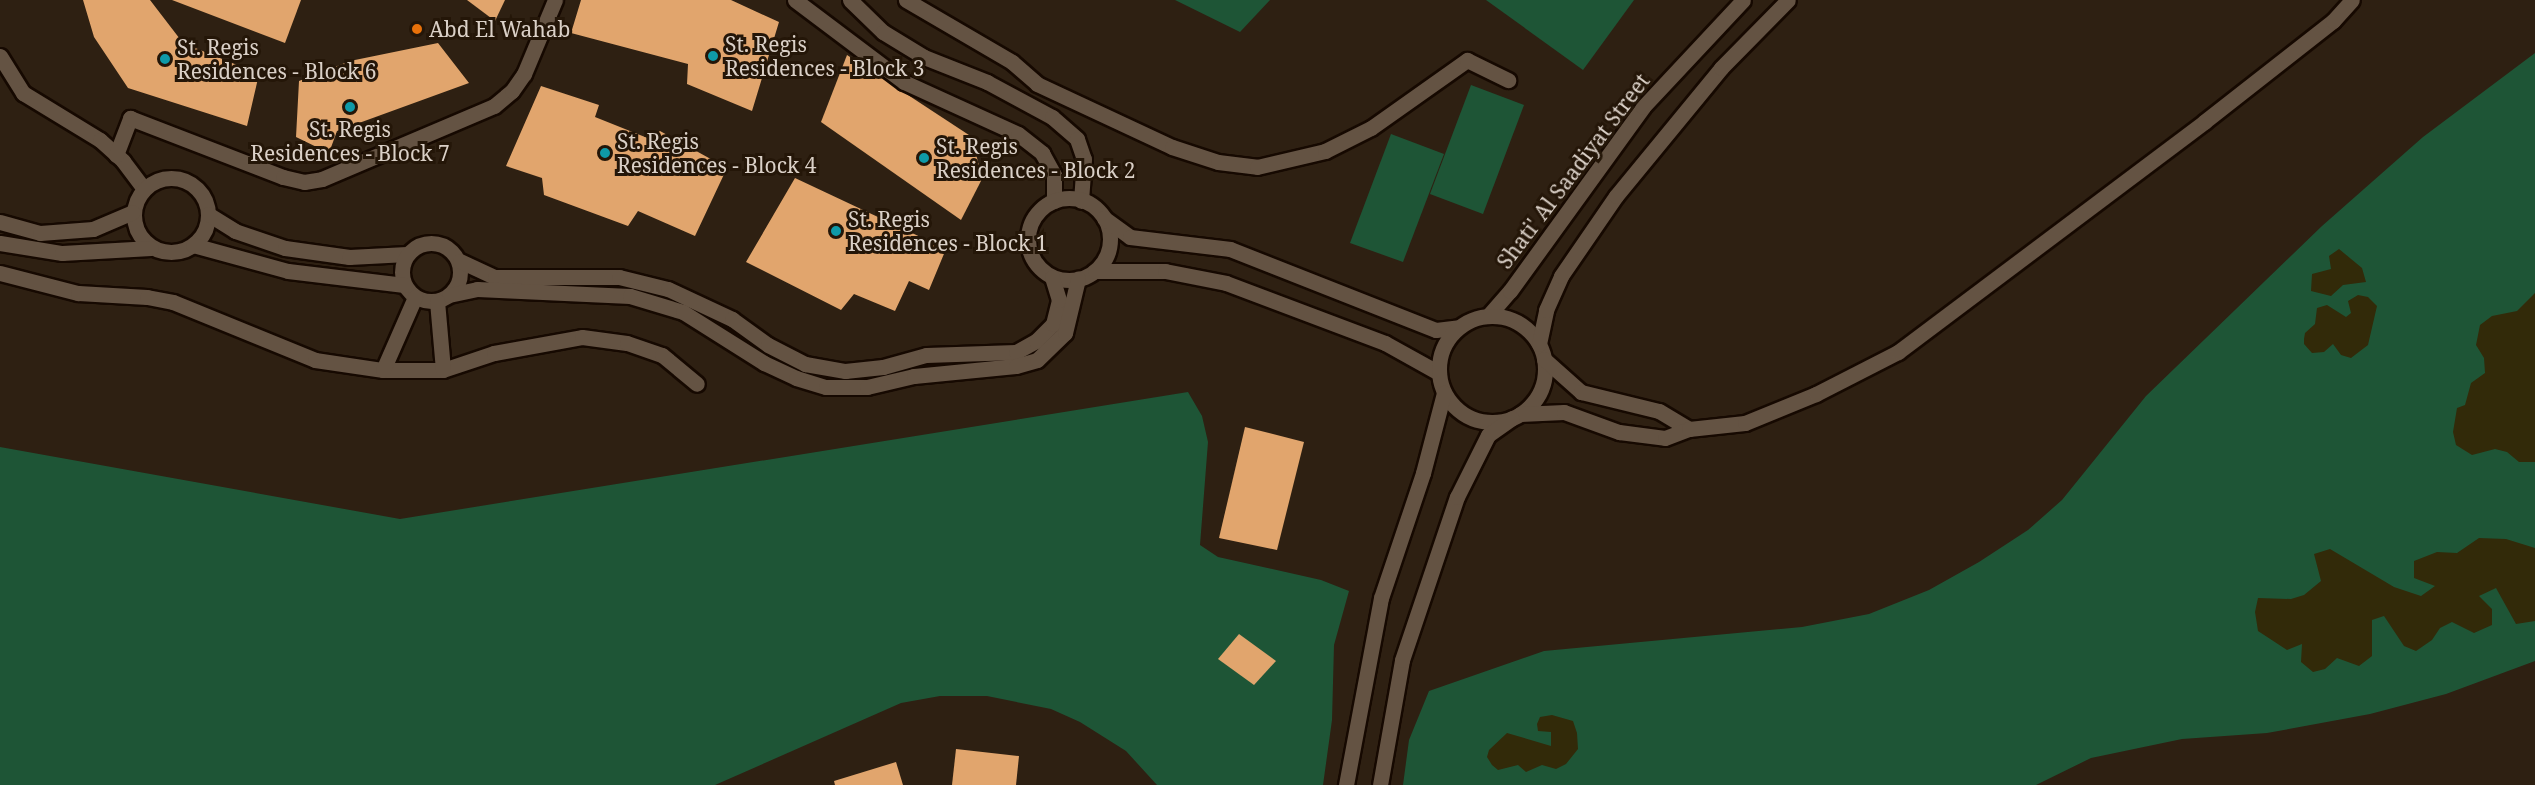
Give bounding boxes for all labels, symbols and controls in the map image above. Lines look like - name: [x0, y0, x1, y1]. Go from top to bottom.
- place label: Abd El Wahab: [429, 16, 570, 42]
- marker: Abd El Wahab: [410, 22, 424, 36]
- place label: St. Regis Residences - Block 3: [725, 31, 925, 81]
- place label: St. Regis Residences - Block 6: [177, 34, 377, 84]
- marker: St. Regis Residences - Block 3: [706, 49, 720, 63]
- marker: St. Regis Residences - Block 6: [158, 52, 172, 66]
- street label: Shati' Al Saadiyat Street: [1492, 69, 1654, 273]
- marker: St. Regis Residences - Block 7: [343, 100, 357, 114]
- place label: St. Regis Residences - Block 7: [250, 116, 450, 166]
- place label: St. Regis Residences - Block 4: [617, 128, 817, 178]
- place label: St. Regis Residences - Block 2: [936, 133, 1136, 183]
- marker: St. Regis Residences - Block 4: [598, 146, 612, 160]
- marker: St. Regis Residences - Block 2: [917, 151, 931, 165]
- place label: St. Regis Residences - Block 1: [848, 206, 1048, 256]
- marker: St. Regis Residences - Block 1: [829, 224, 843, 238]

